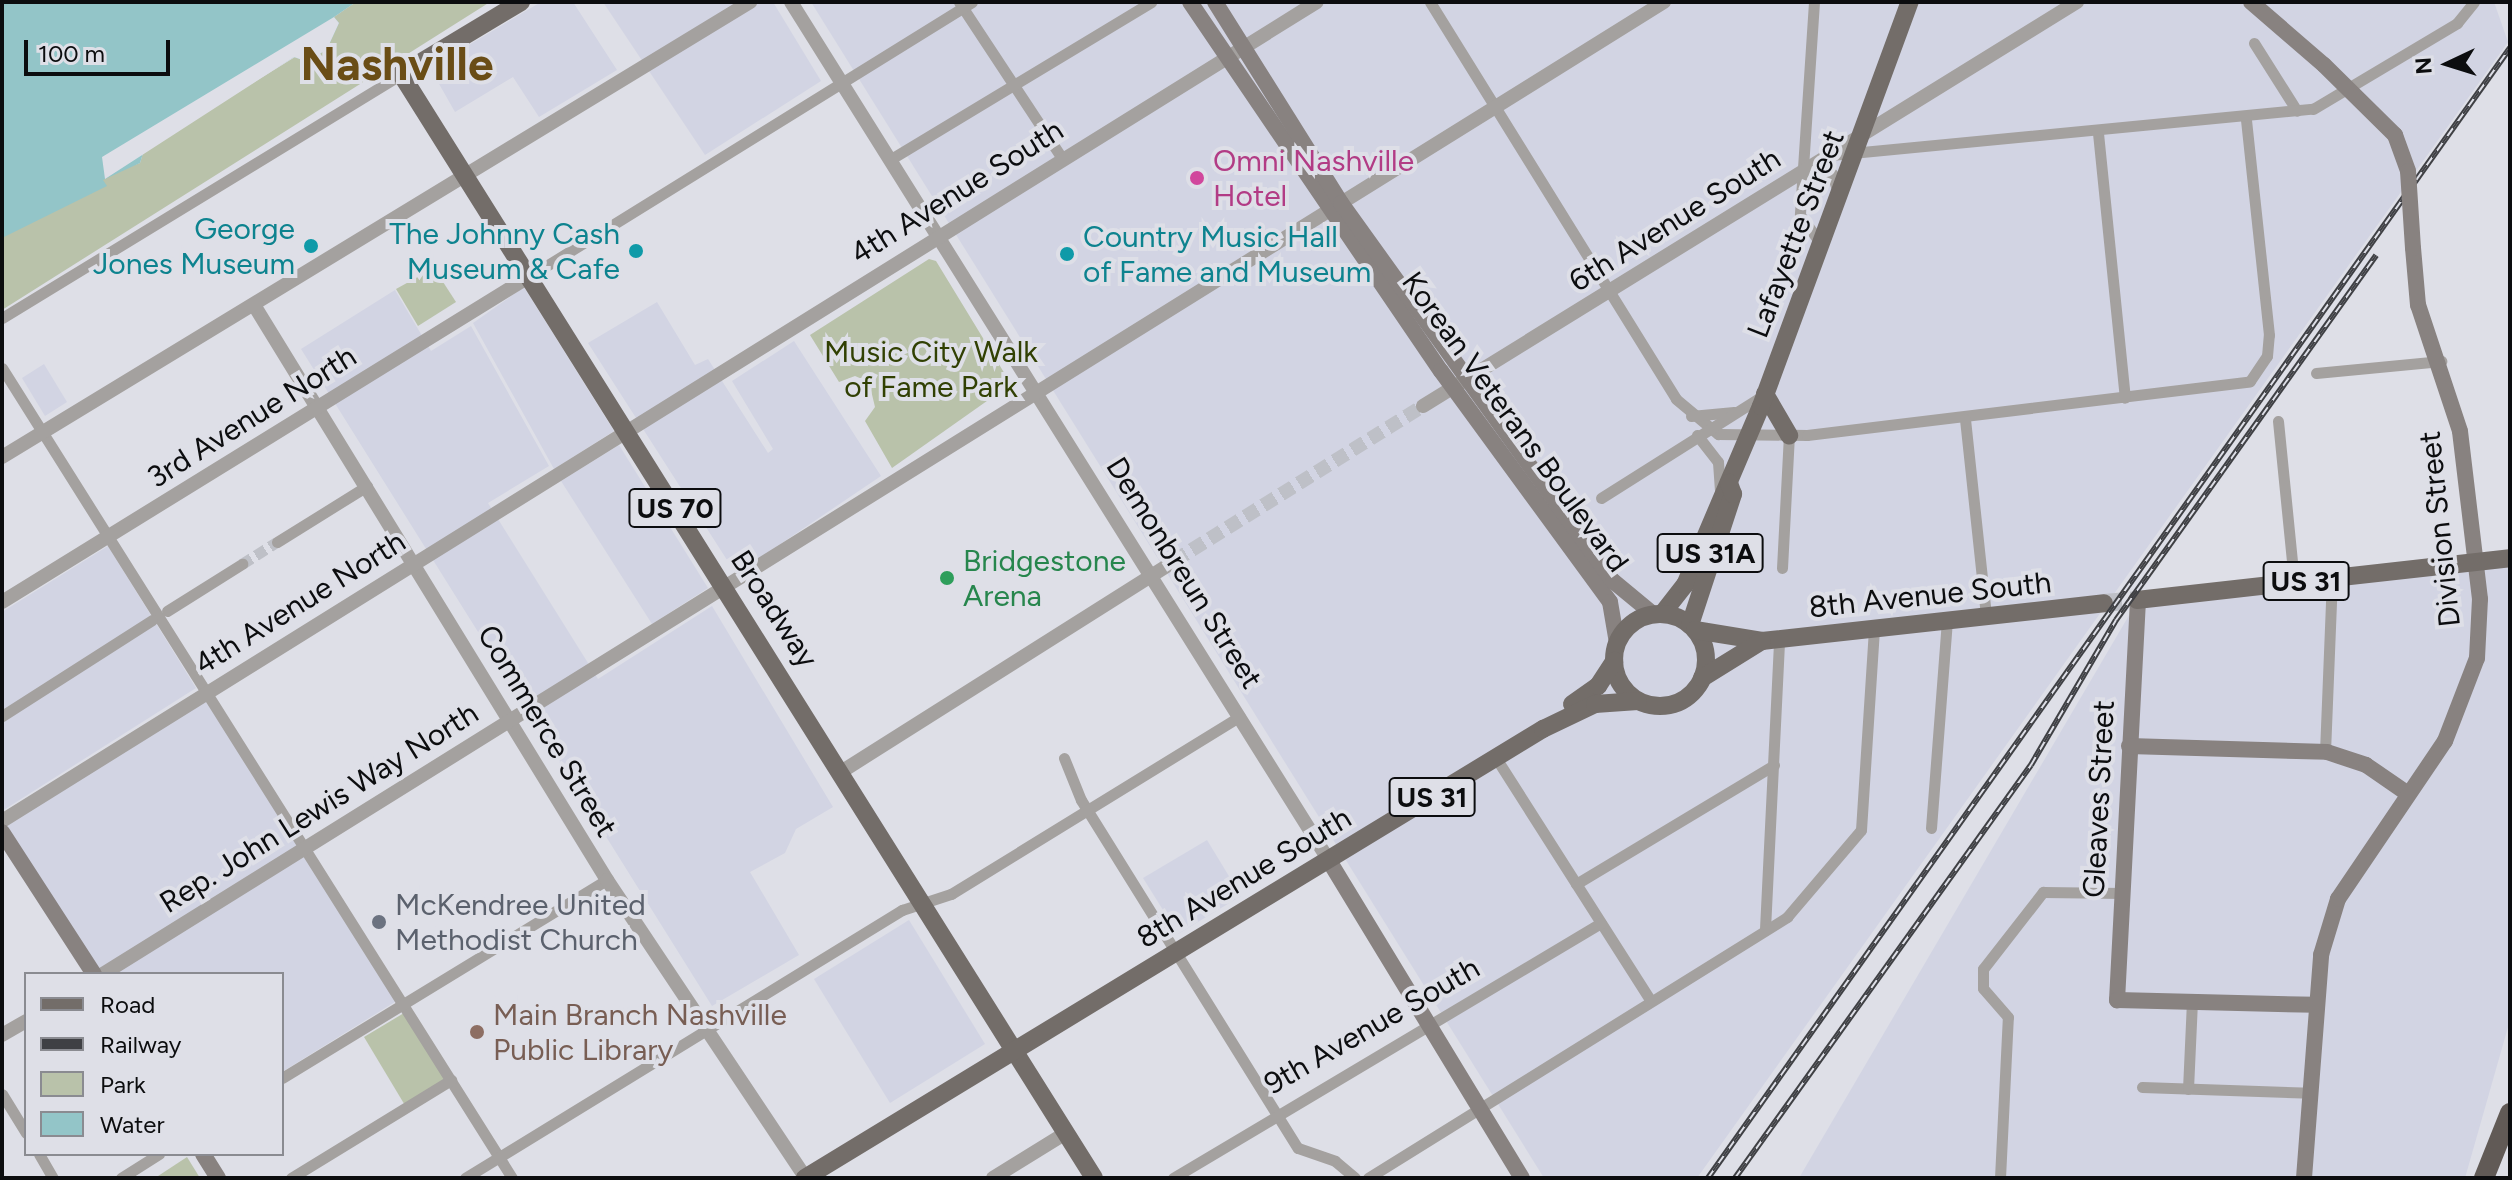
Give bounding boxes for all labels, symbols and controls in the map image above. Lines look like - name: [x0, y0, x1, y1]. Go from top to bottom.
- scale bar: [28, 24, 174, 74]
- north arrow: [2408, 24, 2488, 104]
- district label: Nashville: [301, 36, 493, 92]
- text: 100 m: [38, 39, 105, 68]
- text: N: [2409, 56, 2438, 75]
- street label: 4th Avenue South: [844, 112, 1070, 272]
- street label: Lafayette Street: [1740, 125, 1852, 343]
- street label: 6th Avenue South: [1563, 141, 1787, 299]
- place label: Omni Nashville Hotel: [1213, 143, 1414, 214]
- marker: Omni Nashville Hotel: [1188, 169, 1206, 187]
- place label: George Jones Museum: [93, 211, 295, 282]
- place label: The Johnny Cash Museum & Cafe: [389, 216, 620, 286]
- place label: Country Music Hall of Fame and Museum: [1083, 219, 1371, 290]
- marker: George Jones Museum: [302, 237, 320, 255]
- marker: The Johnny Cash Museum & Cafe: [627, 242, 645, 260]
- marker: Country Music Hall of Fame and Museum: [1058, 245, 1076, 263]
- street label: Korean Veterans Boulevard: [1394, 265, 1636, 579]
- park label: Music City Walk of Fame Park: [824, 334, 1038, 404]
- street label: 3rd Avenue North: [141, 338, 363, 496]
- street label: Division Street: [2412, 429, 2468, 629]
- street label: Demonbreun Street: [1098, 451, 1270, 695]
- road number: US 70: [627, 484, 723, 532]
- street label: 4th Avenue North: [188, 524, 412, 682]
- road number: US 31A: [1656, 529, 1764, 577]
- place label: Bridgestone Arena: [963, 543, 1126, 614]
- street label: Broadway: [723, 544, 825, 674]
- road number: US 31: [2262, 557, 2350, 605]
- street label: 8th Avenue South: [1807, 564, 2053, 626]
- marker: Bridgestone Arena: [938, 569, 956, 587]
- street label: Commerce Street: [470, 619, 624, 843]
- street label: Rep. John Lewis Way North: [153, 695, 485, 921]
- street label: Gleaves Street: [2076, 699, 2122, 899]
- road number: US 31: [1388, 773, 1476, 821]
- street label: 8th Avenue South: [1130, 800, 1358, 956]
- place label: McKendree United Methodist Church: [395, 887, 646, 958]
- marker: McKendree United Methodist Church: [370, 913, 388, 931]
- street label: 9th Avenue South: [1258, 950, 1486, 1102]
- legend: [24, 972, 284, 1156]
- text: Road: [100, 990, 155, 1019]
- place label: Main Branch Nashville Public Library: [493, 997, 787, 1068]
- marker: Main Branch Nashville Public Library: [468, 1023, 486, 1041]
- text: Railway: [100, 1030, 181, 1059]
- text: Park: [100, 1070, 146, 1099]
- text: Water: [100, 1110, 165, 1139]

